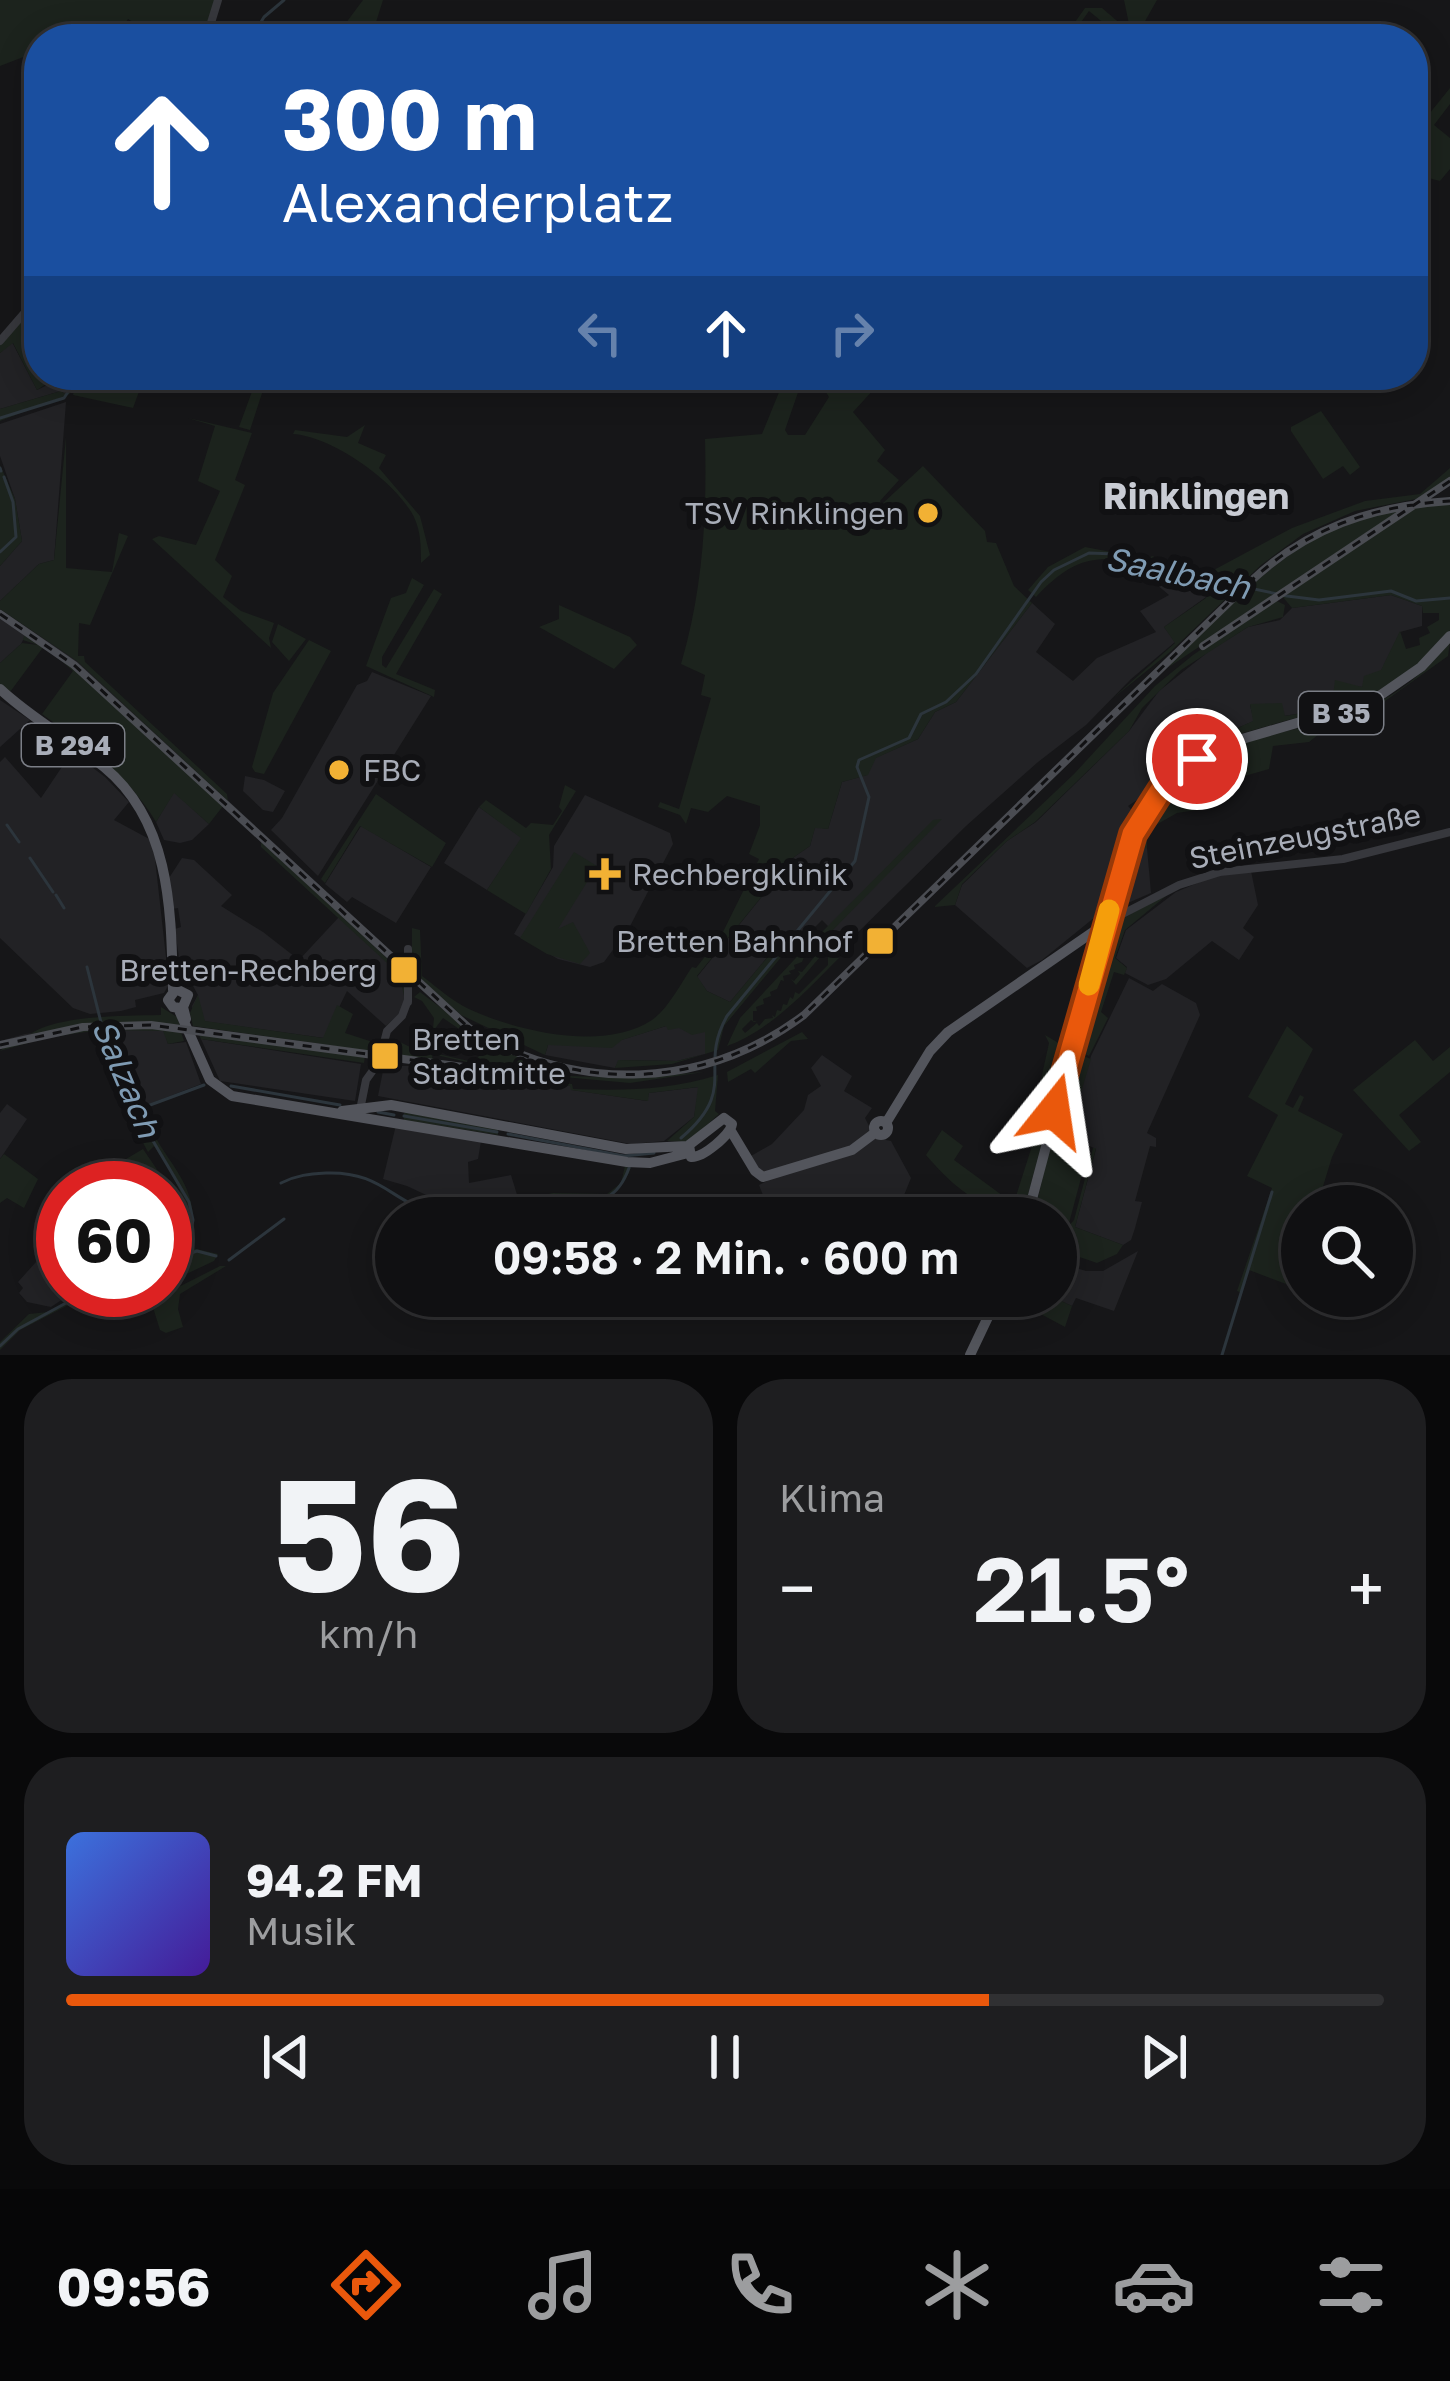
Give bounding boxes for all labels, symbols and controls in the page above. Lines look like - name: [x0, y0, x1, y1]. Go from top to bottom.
- text: 300 m: [282, 68, 537, 168]
- icon: ahead: [84, 72, 240, 228]
- text: Alexanderplatz: [282, 169, 673, 234]
- icon: left: [567, 300, 633, 366]
- icon: ahead: [693, 300, 759, 366]
- icon: right: [819, 300, 885, 366]
- district label: Rinklingen: [1103, 474, 1289, 517]
- place label: TSV Rinklingen: [685, 495, 904, 531]
- marker: TSV Rinklingen: [915, 500, 941, 526]
- water label: Saalbach: [1102, 538, 1255, 607]
- road number: B 35: [1299, 692, 1383, 734]
- pin: [1146, 708, 1248, 810]
- road number: B 294: [22, 724, 124, 766]
- icon: arrive: [1164, 726, 1230, 792]
- place label: FBC: [363, 752, 421, 788]
- marker: FBC: [326, 757, 352, 783]
- street label: Steinzeugstraße: [1186, 796, 1424, 876]
- place label: Rechbergklinik: [632, 856, 848, 892]
- marker: Rechbergklinik: [589, 858, 621, 890]
- place label: Bretten Bahnhof: [616, 923, 853, 959]
- marker: Bretten Bahnhof: [864, 925, 896, 957]
- place label: Bretten-Rechberg: [119, 952, 377, 988]
- marker: Bretten-Rechberg: [388, 954, 420, 986]
- water label: Salzach: [85, 1013, 170, 1144]
- place label: Bretten Stadtmitte: [412, 1021, 566, 1091]
- marker: Bretten Stadtmitte: [369, 1040, 401, 1072]
- position arrow: [991, 1048, 1117, 1174]
- speed limit sign: 60: [36, 1161, 192, 1317]
- map controls: [1281, 1185, 1413, 1317]
- button: search: [1281, 1185, 1413, 1317]
- text: 09:58 · 2 Min. · 600 m: [493, 1230, 959, 1284]
- text: 56: [271, 1438, 466, 1625]
- text: Klima: [779, 1474, 885, 1521]
- text: 21.5°: [973, 1534, 1190, 1642]
- text: −: [779, 1548, 815, 1628]
- text: +: [1348, 1548, 1384, 1628]
- text: km/h: [319, 1610, 418, 1657]
- text: 94.2 FM: [246, 1853, 423, 1907]
- text: Musik: [246, 1907, 356, 1954]
- icon: previous: [253, 2024, 319, 2090]
- icon: pause: [692, 2024, 758, 2090]
- icon: next: [1131, 2024, 1197, 2090]
- icon: directions: [324, 2243, 408, 2327]
- icon: music: [521, 2243, 605, 2327]
- icon: phone: [718, 2243, 802, 2327]
- icon: climate: [915, 2243, 999, 2327]
- icon: car: [1112, 2243, 1196, 2327]
- icon: filters: [1309, 2243, 1393, 2327]
- text: 09:56: [57, 2253, 210, 2318]

